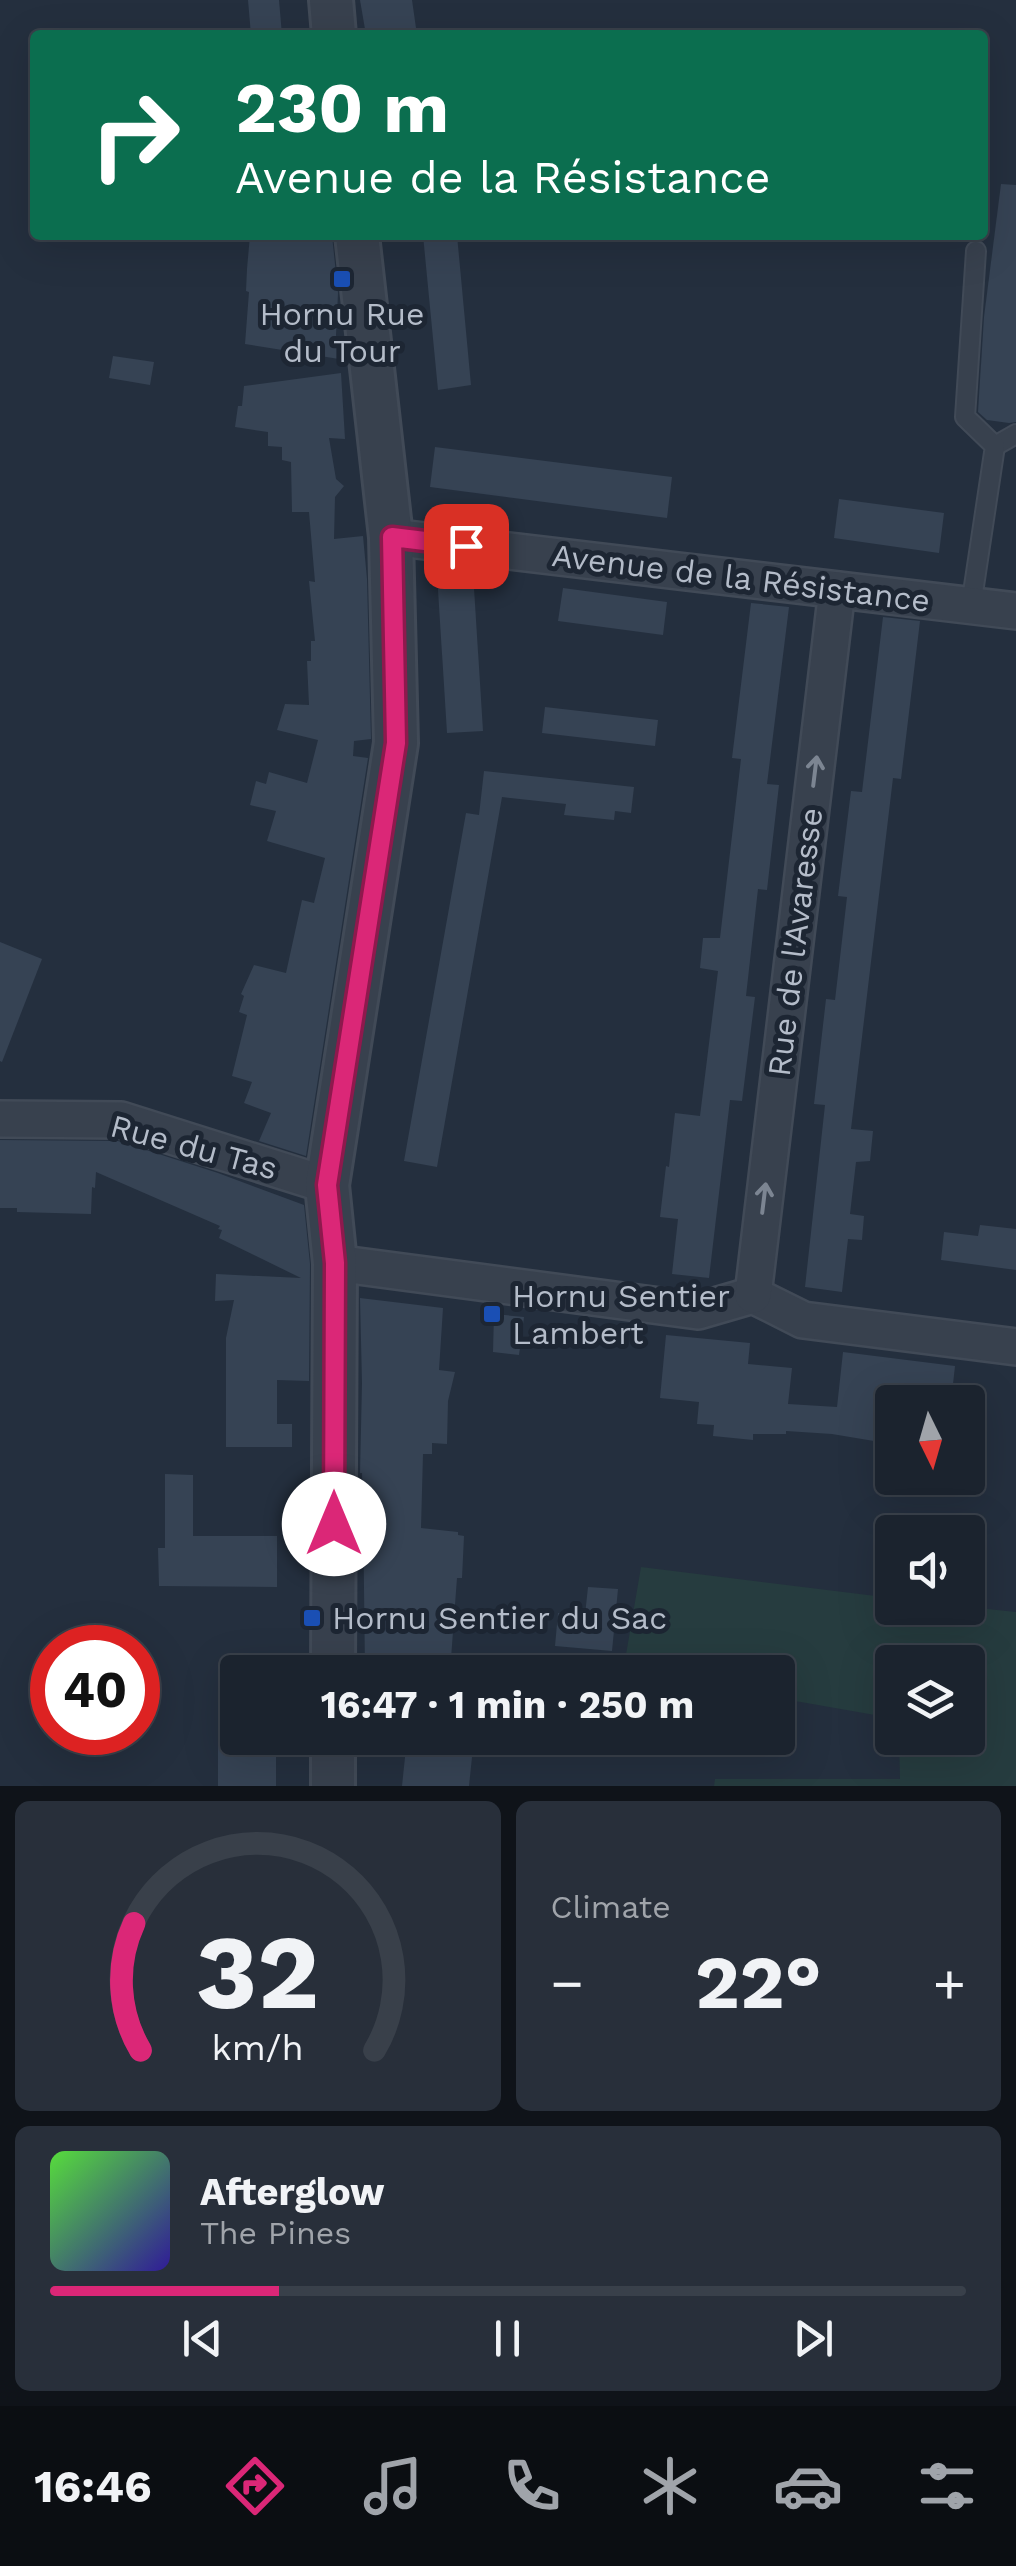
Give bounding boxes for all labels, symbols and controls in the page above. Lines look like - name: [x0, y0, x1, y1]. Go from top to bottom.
- text: 230 m: [235, 67, 449, 149]
- icon: right: [70, 70, 200, 200]
- text: Avenue de la Résistance: [235, 151, 770, 204]
- marker: Hornu Rue du Tour: [331, 268, 353, 290]
- place label: Hornu Rue du Tour: [259, 295, 425, 370]
- pin: [424, 504, 509, 589]
- icon: arrive: [439, 519, 494, 574]
- street label: Avenue de la Résistance: [550, 536, 932, 620]
- one-way arrow: [806, 756, 825, 788]
- street label: Rue de l'Avaresse: [760, 806, 830, 1078]
- street label: Rue du Tas: [107, 1107, 281, 1187]
- one-way arrow: [755, 1183, 774, 1215]
- place label: Hornu Sentier Lambert: [512, 1277, 730, 1352]
- marker: Hornu Sentier Lambert: [481, 1303, 503, 1325]
- north arrow: [875, 1385, 985, 1495]
- map controls: [875, 1385, 985, 1755]
- position arrow: [282, 1472, 386, 1576]
- button: sound: [875, 1515, 985, 1625]
- place label: Hornu Sentier du Sac: [332, 1599, 667, 1637]
- marker: Hornu Sentier du Sac: [301, 1607, 323, 1629]
- speed limit sign: 40: [30, 1625, 160, 1755]
- button: layers: [875, 1645, 985, 1755]
- text: 16:47 · 1 min · 250 m: [321, 1683, 694, 1727]
- text: Climate: [551, 1888, 671, 1926]
- text: 32: [196, 1911, 320, 2033]
- text: 22°: [695, 1938, 822, 2026]
- text: −: [551, 1951, 584, 2015]
- text: +: [933, 1951, 966, 2015]
- text: km/h: [212, 2027, 304, 2069]
- text: Afterglow: [200, 2170, 385, 2214]
- text: The Pines: [200, 2214, 351, 2252]
- icon: previous: [175, 2311, 230, 2366]
- icon: pause: [480, 2311, 535, 2366]
- icon: next: [786, 2311, 841, 2366]
- icon: directions: [220, 2451, 290, 2521]
- icon: music: [358, 2451, 428, 2521]
- icon: phone: [497, 2451, 567, 2521]
- icon: climate: [635, 2451, 705, 2521]
- icon: car: [773, 2451, 843, 2521]
- icon: filters: [912, 2451, 982, 2521]
- text: 16:46: [34, 2460, 152, 2513]

